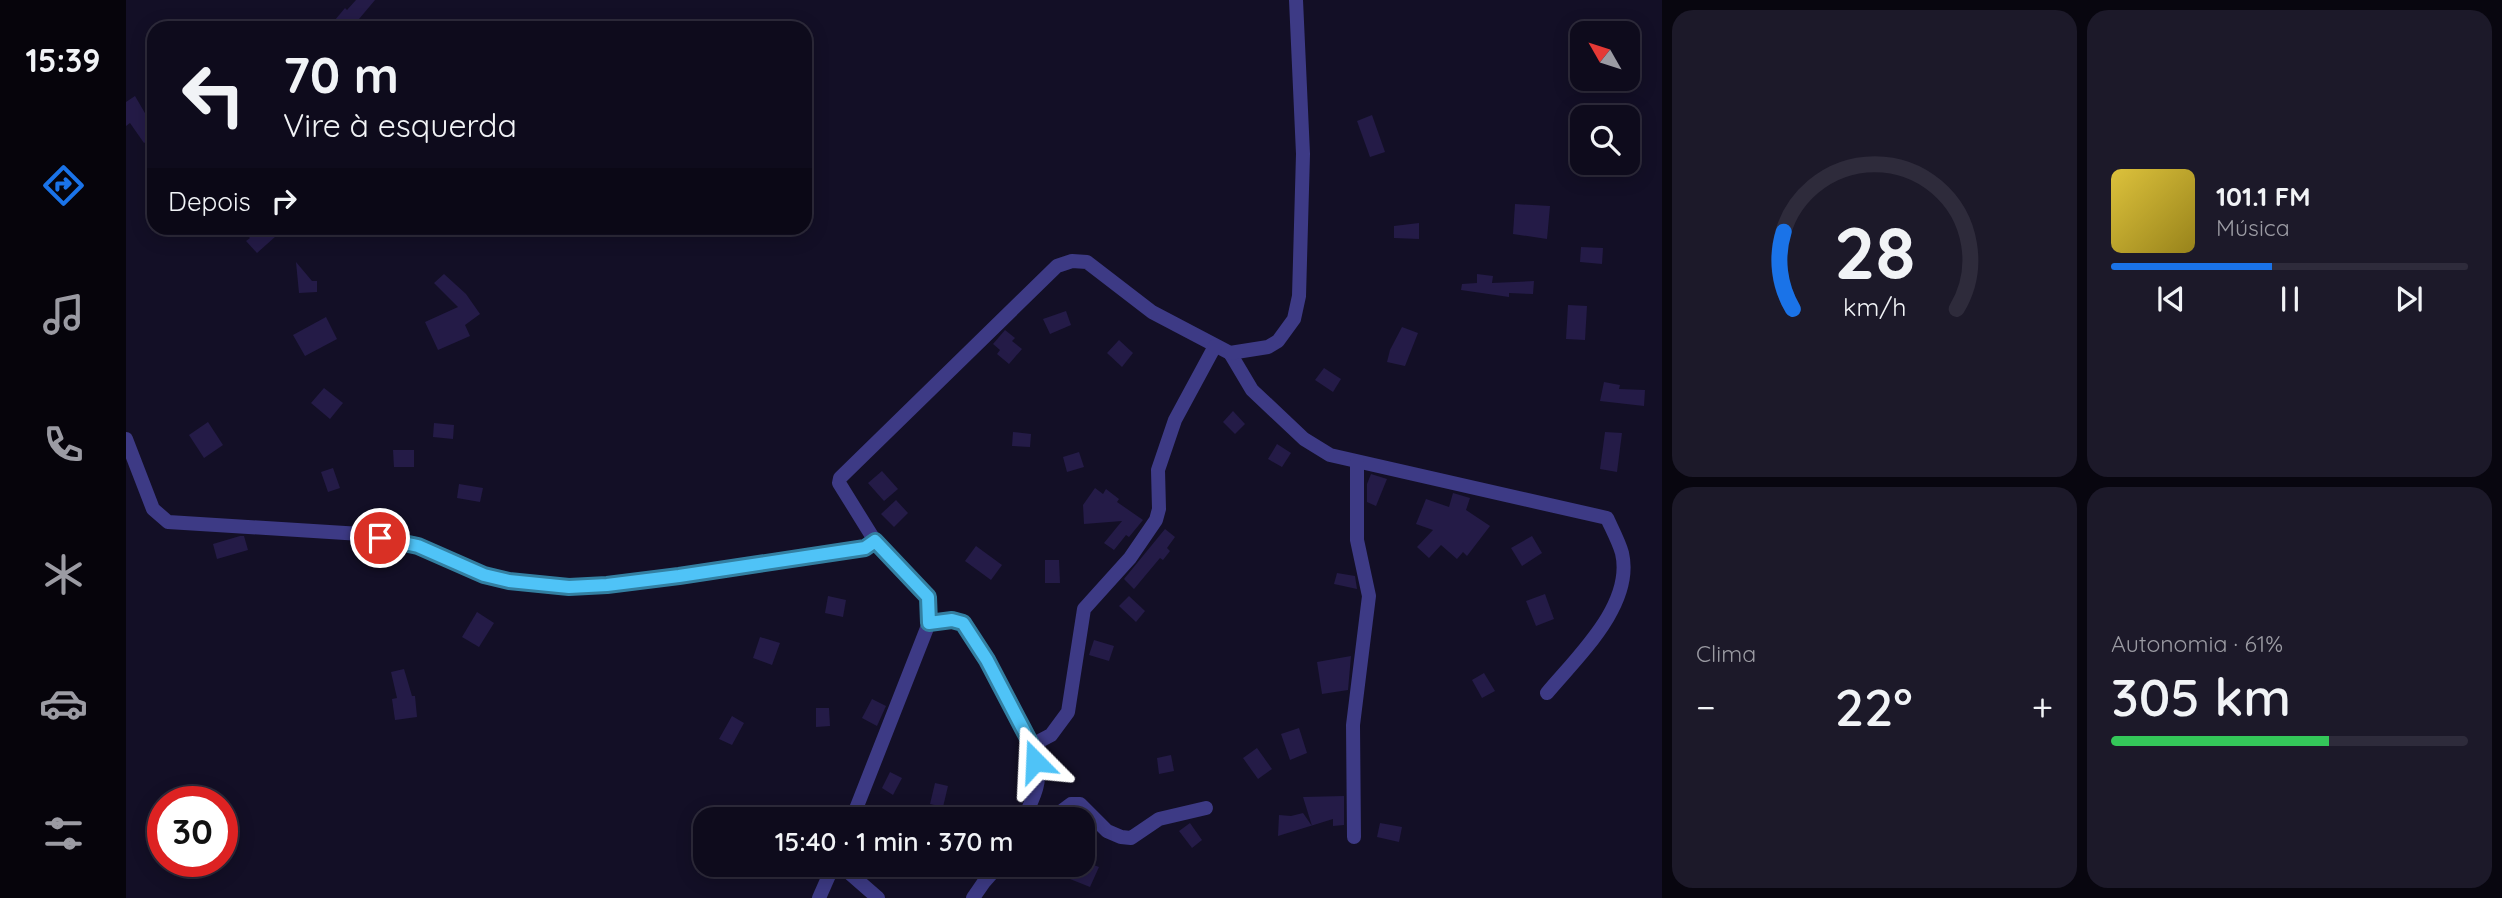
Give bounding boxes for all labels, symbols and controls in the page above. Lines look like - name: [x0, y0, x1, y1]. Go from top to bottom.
- north arrow: [1570, 21, 1640, 91]
- map controls: [1570, 21, 1640, 175]
- text: 15:39: [26, 40, 100, 80]
- text: 70 m: [283, 44, 399, 105]
- icon: left: [168, 49, 259, 140]
- text: Vire à esquerda: [283, 105, 517, 145]
- button: search: [1570, 105, 1640, 175]
- icon: directions: [39, 161, 88, 210]
- text: 101.1 FM: [2216, 180, 2311, 213]
- icon: right: [265, 182, 303, 220]
- text: Depois: [168, 185, 251, 218]
- text: 28: [1834, 207, 1915, 298]
- text: Música: [2216, 213, 2290, 242]
- icon: previous: [2152, 280, 2190, 318]
- icon: pause: [2271, 280, 2309, 318]
- icon: next: [2390, 280, 2428, 318]
- icon: music: [39, 290, 88, 339]
- text: km/h: [1843, 291, 1906, 322]
- icon: phone: [39, 420, 88, 469]
- pin: [350, 508, 410, 568]
- icon: arrive: [361, 519, 399, 557]
- icon: climate: [39, 550, 88, 599]
- text: Autonomia · 61%: [2111, 629, 2283, 658]
- text: Clima: [1696, 639, 1756, 668]
- text: 305 km: [2111, 664, 2291, 729]
- text: 22°: [1835, 674, 1913, 739]
- icon: car: [39, 679, 88, 728]
- text: −: [1696, 683, 1716, 731]
- text: +: [2032, 683, 2053, 731]
- position arrow: [998, 724, 1072, 798]
- speed limit sign: 30: [147, 786, 238, 877]
- icon: filters: [39, 809, 88, 858]
- text: 15:40 · 1 min · 370 m: [775, 825, 1013, 858]

